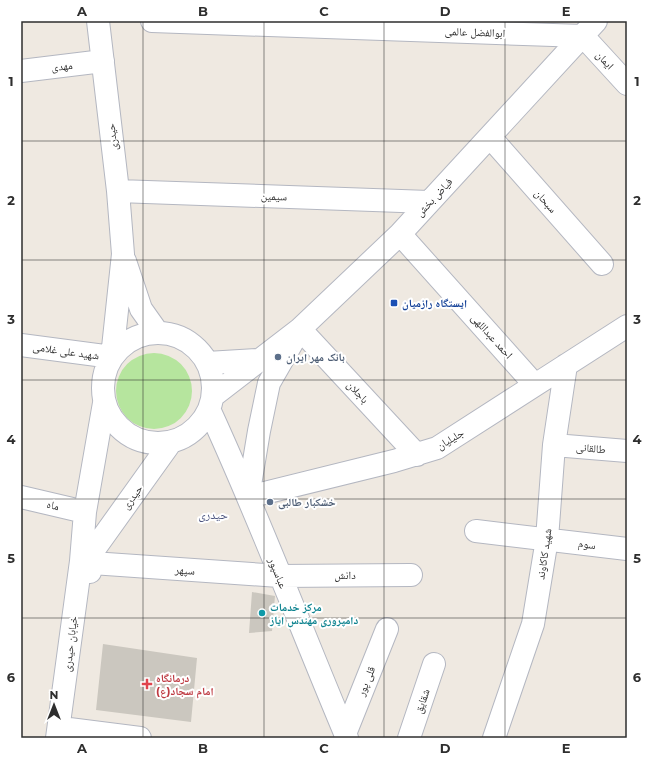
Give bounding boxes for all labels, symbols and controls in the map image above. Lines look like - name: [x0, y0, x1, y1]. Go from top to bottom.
- text: A: [76, 3, 88, 19]
- text: B: [198, 3, 208, 19]
- text: C: [319, 3, 329, 19]
- text: D: [440, 3, 451, 19]
- text: E: [562, 3, 571, 19]
- street label: ابوالفضل عالمی: [444, 24, 506, 40]
- street label: ایمان: [593, 48, 617, 72]
- street label: مهدی: [51, 58, 73, 74]
- text: 1: [8, 73, 14, 89]
- text: 1: [634, 73, 640, 89]
- street label: حیدری: [103, 123, 121, 151]
- street label: فیاض بخش: [413, 174, 456, 219]
- street label: سبحان: [532, 186, 560, 216]
- street label: سیمین: [261, 189, 287, 203]
- text: 2: [7, 192, 15, 208]
- text: 2: [633, 192, 641, 208]
- place label: ایستگاه رازمیان: [402, 296, 467, 311]
- marker: ایستگاه رازمیان: [389, 298, 399, 308]
- text: 3: [6, 311, 15, 327]
- street label: احمد عبداللهی: [468, 311, 516, 361]
- text: 3: [632, 311, 641, 327]
- street label: شهید علی غلامی: [32, 339, 100, 363]
- place label: بانک مهر ایران: [286, 350, 345, 365]
- marker: بانک مهر ایران: [273, 352, 283, 362]
- street label: باجلان: [344, 378, 372, 406]
- street label: جلیلیان: [434, 425, 466, 453]
- text: 4: [7, 431, 16, 447]
- text: 4: [633, 431, 642, 447]
- street label: طالقانی: [575, 440, 607, 456]
- street label: حیدری: [118, 482, 146, 512]
- place label: خشکبار طالبی: [278, 495, 336, 510]
- street label: ماه: [45, 497, 61, 513]
- marker: خشکبار طالبی: [265, 497, 275, 507]
- district label: حیدری: [198, 507, 228, 522]
- street label: شهید کاکاوند: [533, 527, 555, 581]
- street label: سوم: [577, 536, 597, 552]
- text: 5: [7, 550, 15, 566]
- text: 5: [633, 550, 641, 566]
- street label: عباسپور: [265, 555, 291, 591]
- street label: سپهر: [174, 562, 195, 578]
- street label: دانش: [334, 568, 356, 582]
- place label: مرکز خدمات دامپروری مهندس ایاز: [269, 600, 358, 628]
- marker: مرکز خدمات دامپروری مهندس ایاز: [257, 608, 267, 618]
- street label: خیابان حیدری: [60, 615, 80, 673]
- street label: قلی پور: [353, 664, 379, 699]
- text: 6: [7, 669, 16, 685]
- text: 6: [633, 669, 642, 685]
- place label: درمانگاه امام سجاد(ع): [156, 671, 214, 699]
- marker: درمانگاه امام سجاد(ع): [141, 678, 153, 690]
- north arrow: [34, 685, 74, 725]
- street label: شقایق: [411, 687, 433, 715]
- text: N: [50, 688, 58, 702]
- text: A: [76, 740, 88, 756]
- text: B: [198, 740, 208, 756]
- text: C: [319, 740, 329, 756]
- text: D: [440, 740, 451, 756]
- text: E: [562, 740, 571, 756]

